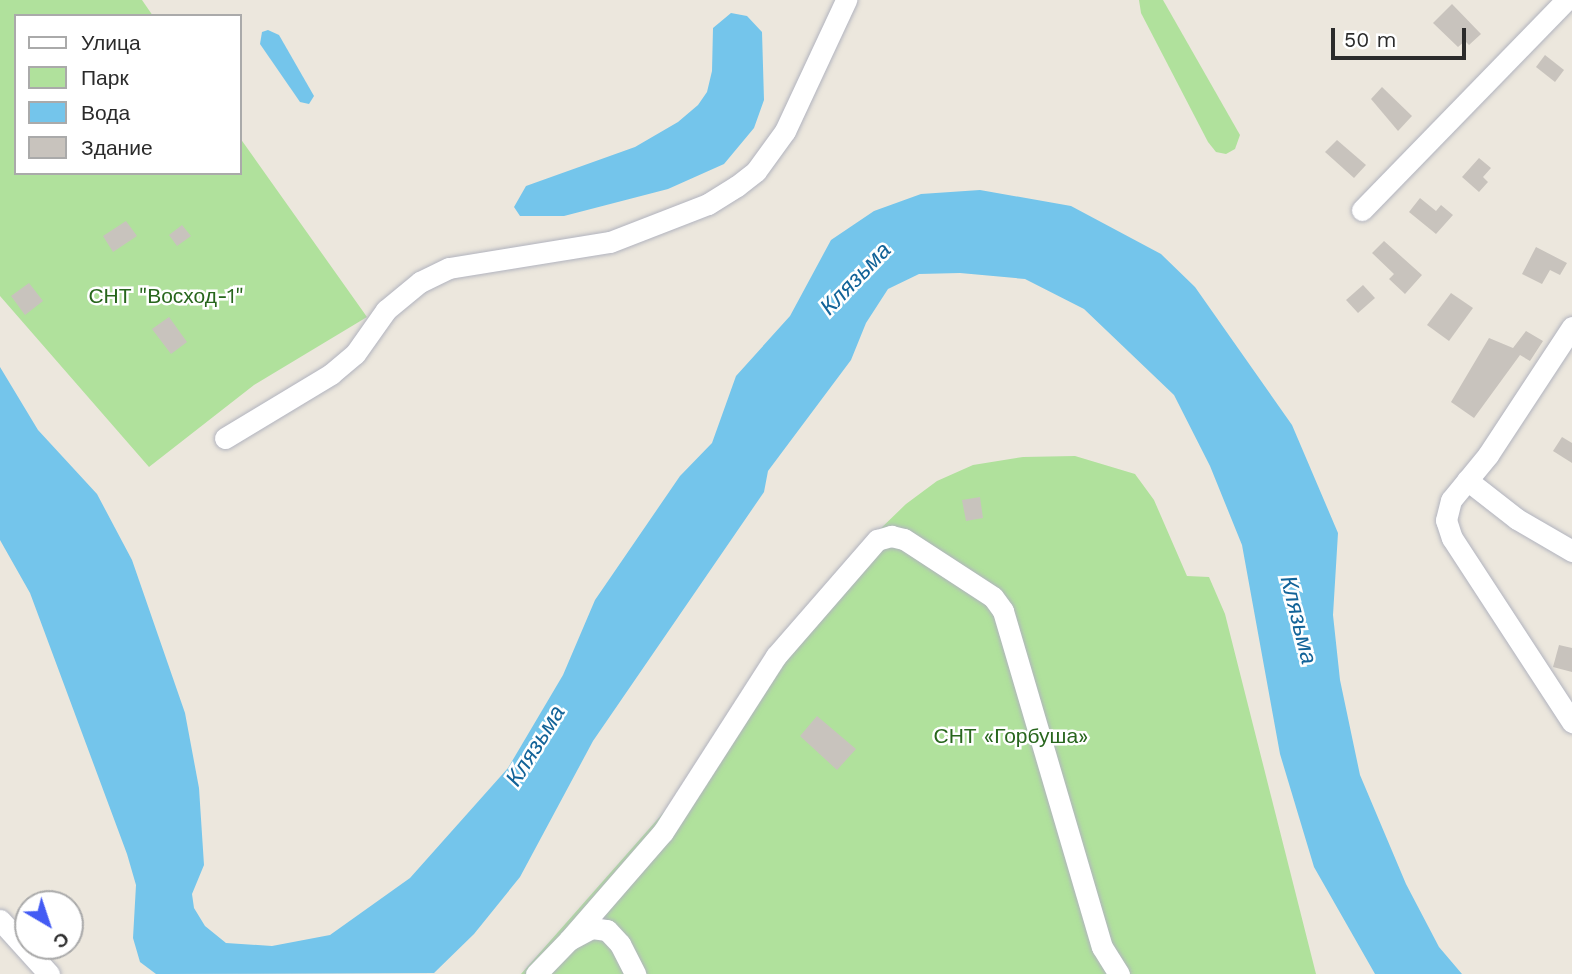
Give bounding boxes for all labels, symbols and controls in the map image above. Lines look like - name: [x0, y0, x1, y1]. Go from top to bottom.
- legend: [14, 14, 242, 175]
- scale bar: [1334, 14, 1469, 58]
- text: 50 m: [1344, 27, 1396, 52]
- text: Улица: [81, 30, 141, 55]
- text: Парк: [81, 65, 129, 90]
- text: Вода: [81, 100, 130, 125]
- text: Здание: [81, 135, 153, 160]
- water label: Клязьма: [815, 237, 897, 321]
- park label: СНТ "Восход-1": [88, 283, 244, 309]
- water label: Клязьма: [1274, 573, 1322, 667]
- water label: Клязьма: [500, 700, 572, 792]
- park label: СНТ «Горбуша»: [934, 723, 1088, 749]
- north arrow: [14, 890, 84, 960]
- text: С: [49, 927, 74, 953]

